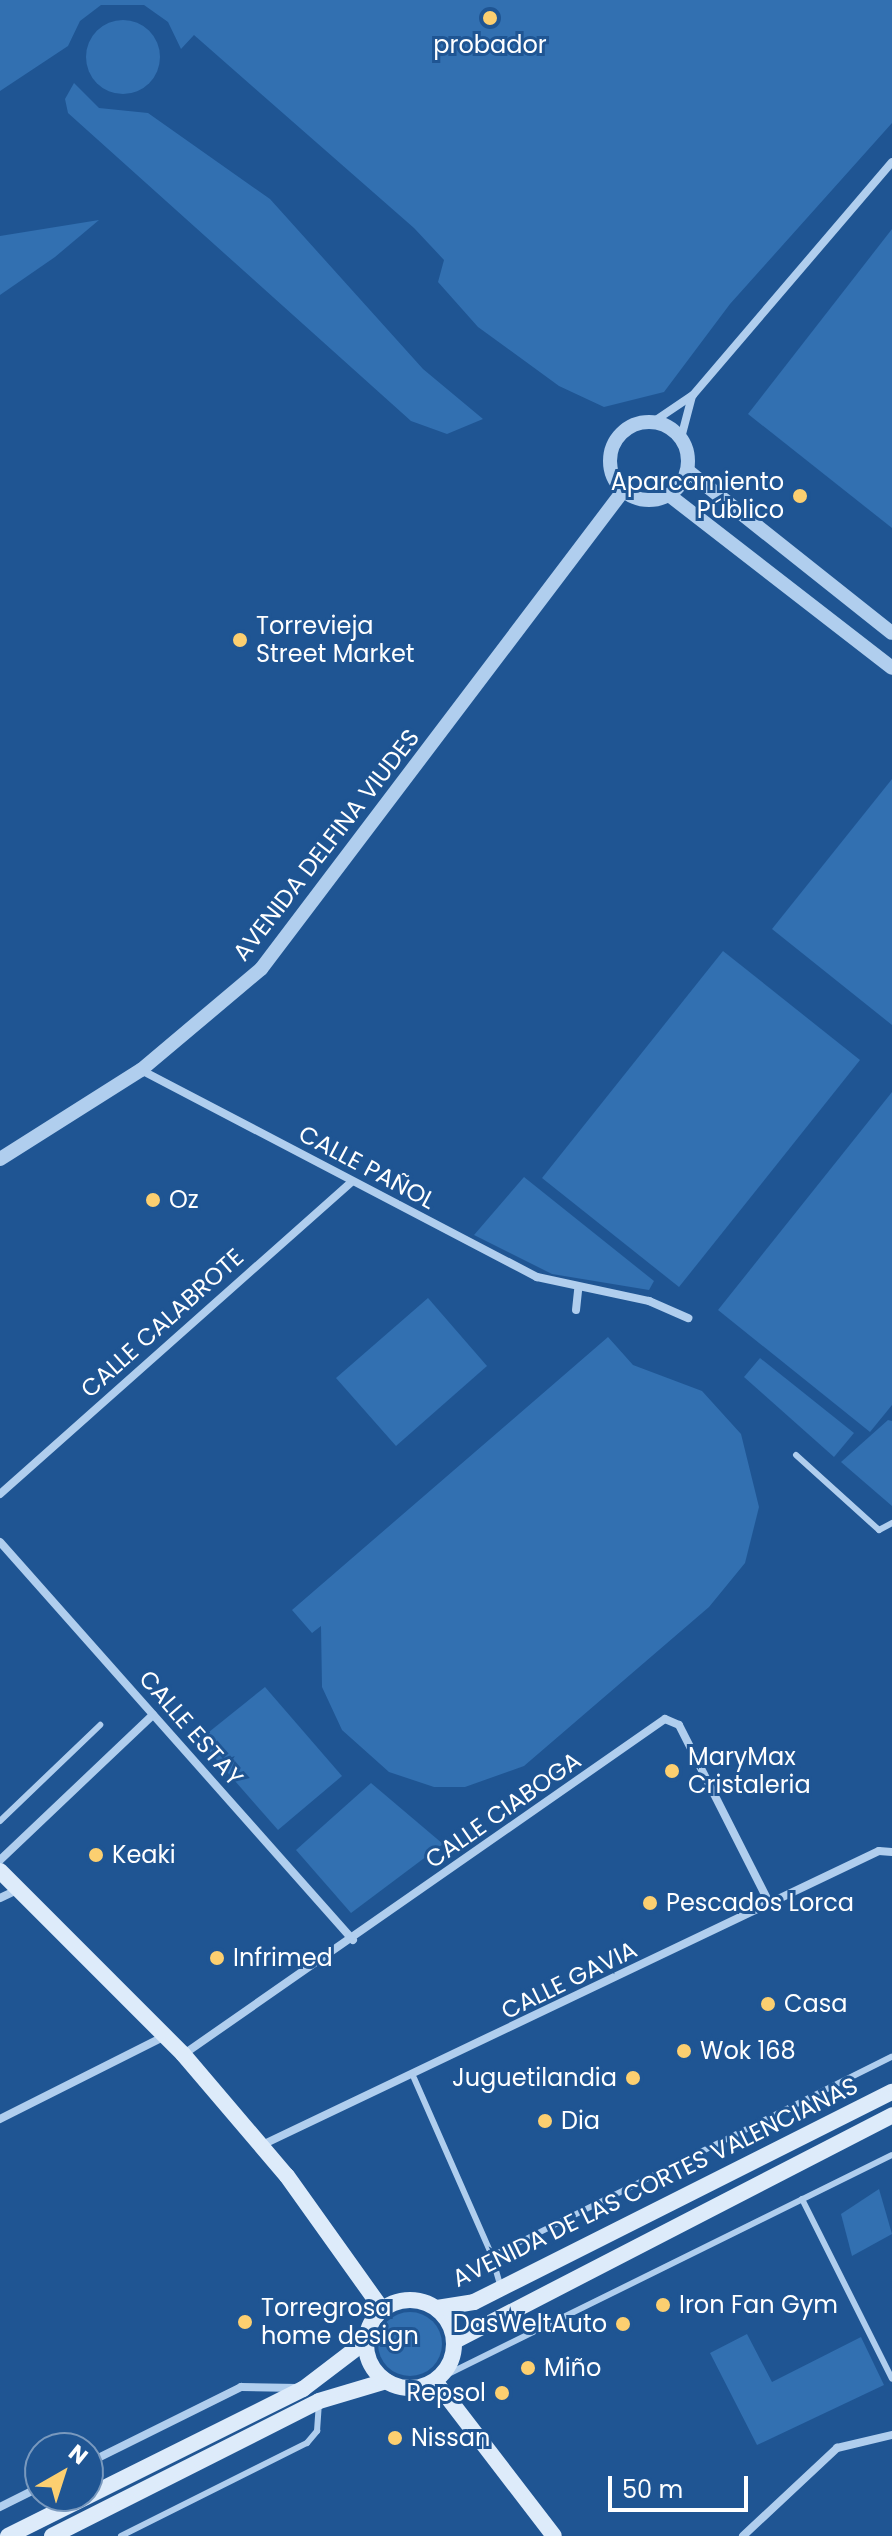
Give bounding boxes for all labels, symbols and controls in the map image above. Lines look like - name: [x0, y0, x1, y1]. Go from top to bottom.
- marker: probador: [481, 9, 499, 27]
- place label: probador: [433, 31, 547, 59]
- place label: Aparcamiento Público: [611, 468, 784, 524]
- marker: Aparcamiento Público: [791, 487, 809, 505]
- place label: Torrevieja Street Market: [256, 612, 414, 668]
- marker: Torrevieja Street Market: [231, 631, 249, 649]
- street label: AVENIDA DELFINA VIUDES: [227, 724, 425, 966]
- street label: CALLE PAÑOL: [294, 1119, 440, 1215]
- place label: Oz: [169, 1186, 199, 1214]
- marker: Oz: [144, 1191, 162, 1209]
- street label: CALLE CALABROTE: [75, 1242, 249, 1404]
- street label: CALLE ESTAY: [133, 1664, 249, 1792]
- place label: MaryMax Cristaleria: [688, 1743, 811, 1799]
- street label: CALLE CIABOGA: [420, 1746, 586, 1874]
- marker: MaryMax Cristaleria: [663, 1762, 681, 1780]
- place label: Keaki: [112, 1841, 176, 1869]
- marker: Keaki: [87, 1846, 105, 1864]
- place label: Pescados Lorca: [666, 1889, 854, 1917]
- marker: Pescados Lorca: [641, 1894, 659, 1912]
- street label: CALLE GAVIA: [496, 1935, 642, 2025]
- place label: Infrimed: [233, 1944, 333, 1972]
- marker: Infrimed: [208, 1949, 226, 1967]
- place label: Casa: [784, 1990, 848, 2018]
- marker: Casa: [759, 1995, 777, 2013]
- place label: Wok 168: [700, 2037, 796, 2065]
- marker: Wok 168: [675, 2042, 693, 2060]
- place label: Juguetilandia: [452, 2064, 617, 2092]
- marker: Juguetilandia: [624, 2069, 642, 2087]
- street label: AVENIDA DE LAS CORTES VALENCIANAS: [448, 2071, 862, 2293]
- place label: Dia: [561, 2107, 600, 2135]
- marker: Dia: [536, 2112, 554, 2130]
- place label: Iron Fan Gym: [679, 2291, 838, 2319]
- place label: Torregrosa home design: [261, 2294, 419, 2350]
- marker: Iron Fan Gym: [654, 2296, 672, 2314]
- place label: DasWeltAuto: [453, 2310, 607, 2338]
- marker: Torregrosa home design: [236, 2313, 254, 2331]
- marker: DasWeltAuto: [614, 2315, 632, 2333]
- place label: Miño: [544, 2354, 601, 2382]
- marker: Miño: [519, 2359, 537, 2377]
- place label: Repsol: [407, 2379, 486, 2407]
- marker: Repsol: [493, 2384, 511, 2402]
- place label: Nissan: [411, 2424, 490, 2452]
- marker: Nissan: [386, 2429, 404, 2447]
- north arrow: [24, 2432, 104, 2512]
- text: N: [62, 2437, 94, 2472]
- scale bar: [612, 2460, 752, 2510]
- text: 50 m: [622, 2473, 683, 2506]

